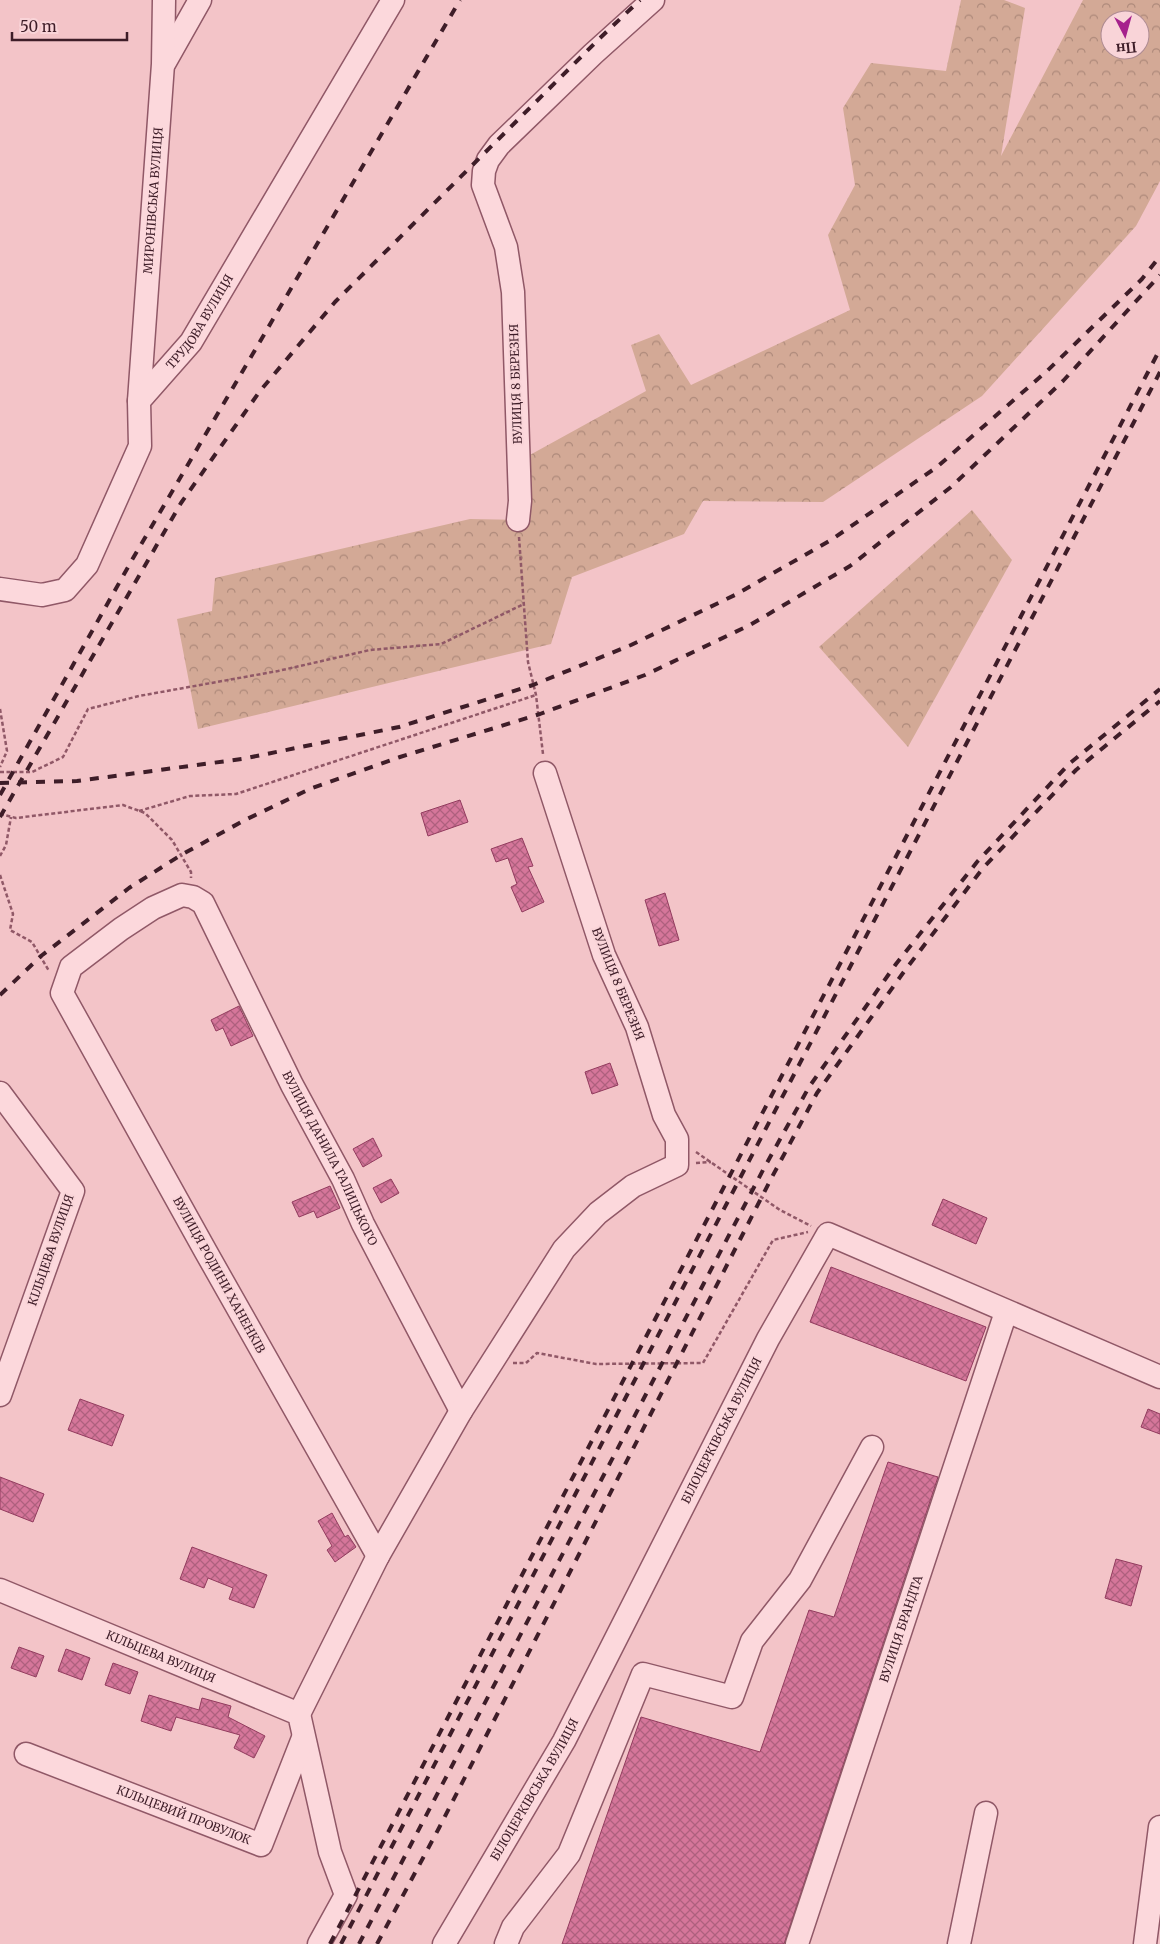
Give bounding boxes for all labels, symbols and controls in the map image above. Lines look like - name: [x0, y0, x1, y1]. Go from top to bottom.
- scale bar: [12, 10, 128, 42]
- north arrow: [1100, 10, 1150, 60]
- text: 50 m: [20, 17, 57, 36]
- text: Пн: [1115, 38, 1138, 58]
- street label: МИРОНІВСЬКА ВУЛИЦЯ: [140, 126, 166, 275]
- street label: ТРУДОВА ВУЛИЦЯ: [163, 271, 237, 372]
- street label: ВУЛИЦЯ 8 БЕРЕЗНЯ: [506, 323, 525, 444]
- street label: ВУЛИЦЯ 8 БЕРЕЗНЯ: [589, 925, 648, 1043]
- street label: ВУЛИЦЯ ДАНИЛА ГАЛИЦЬКОГО: [279, 1068, 381, 1248]
- street label: КІЛЬЦЕВА ВУЛИЦЯ: [24, 1192, 77, 1308]
- street label: ВУЛИЦЯ РОДИНИ ХАНЕНКІВ: [170, 1194, 269, 1356]
- street label: БІЛОЦЕРКІВСЬКА ВУЛИЦЯ: [678, 1354, 765, 1506]
- street label: ВУЛИЦЯ БРАНДТА: [876, 1573, 926, 1684]
- street label: КІЛЬЦЕВА ВУЛИЦЯ: [104, 1627, 218, 1686]
- street label: БІЛОЦЕРКІВСЬКА ВУЛИЦЯ: [487, 1715, 581, 1863]
- street label: КІЛЬЦЕВИЙ ПРОВУЛОК: [114, 1782, 254, 1848]

